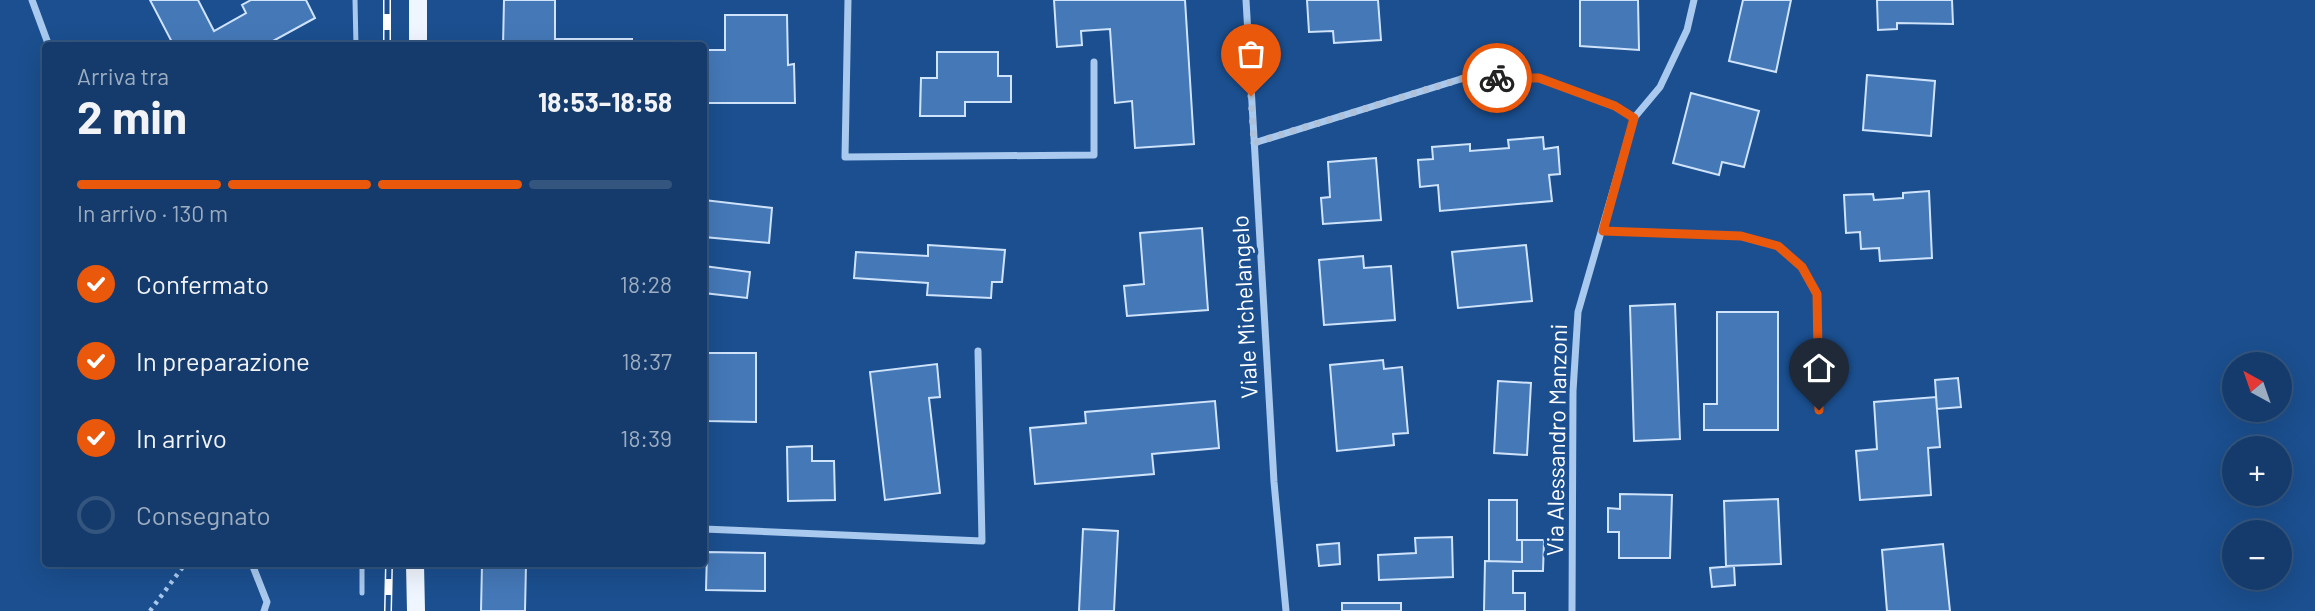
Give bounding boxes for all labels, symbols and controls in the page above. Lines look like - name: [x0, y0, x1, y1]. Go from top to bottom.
- pin: [1221, 24, 1281, 96]
- icon: bag: [1232, 35, 1270, 73]
- courier: [1462, 43, 1532, 113]
- icon: bike: [1478, 59, 1516, 97]
- text: Arriva tra: [77, 62, 169, 90]
- text: 18:53–18:58: [538, 86, 672, 117]
- text: 2 min: [77, 88, 187, 143]
- text: In arrivo · 130 m: [77, 199, 228, 227]
- street label: Viale Michelangelo: [1225, 214, 1263, 400]
- icon: check: [77, 265, 115, 303]
- text: Confermato: [136, 268, 269, 299]
- text: 18:28: [620, 270, 672, 298]
- street label: Via Alessandro Manzoni: [1540, 324, 1572, 556]
- pin: [1789, 338, 1849, 410]
- icon: check: [77, 342, 115, 380]
- text: In preparazione: [136, 345, 310, 376]
- text: 18:37: [621, 347, 672, 375]
- icon: home: [1800, 349, 1838, 387]
- north arrow: [2222, 352, 2292, 422]
- map controls: [2222, 352, 2292, 590]
- icon: check: [77, 419, 115, 457]
- text: In arrivo: [136, 422, 227, 453]
- text: 18:39: [620, 424, 672, 452]
- button: +: [2222, 436, 2292, 506]
- text: Consegnato: [136, 499, 271, 530]
- button: −: [2222, 520, 2292, 590]

